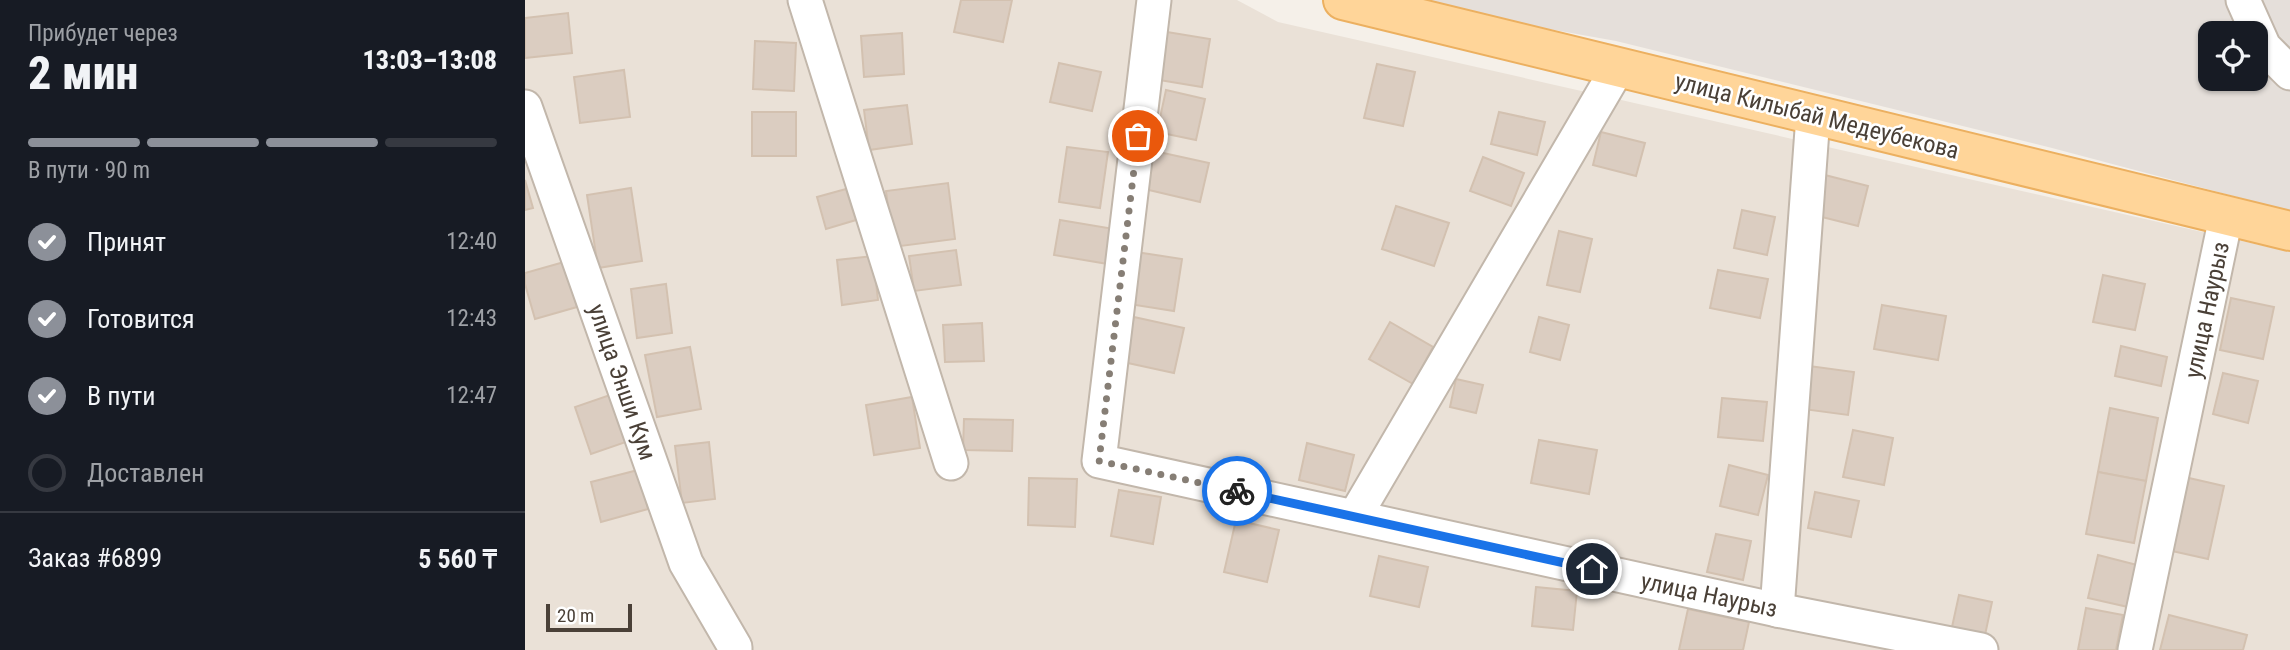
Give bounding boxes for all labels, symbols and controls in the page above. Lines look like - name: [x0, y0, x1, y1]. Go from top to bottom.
- text: Прибудет через: [28, 20, 178, 47]
- map controls: [2198, 21, 2268, 91]
- button: locate: [2198, 21, 2268, 91]
- text: 13:03–13:08: [363, 45, 497, 75]
- text: 2 мин: [28, 46, 138, 100]
- street label: улица Килыбай Медеубекова: [1672, 67, 1962, 165]
- pin: [1108, 106, 1168, 166]
- icon: bag: [1119, 117, 1157, 155]
- text: В пути · 90 m: [28, 157, 150, 184]
- icon: check: [28, 223, 66, 261]
- text: Принят: [87, 227, 166, 257]
- text: 12:40: [446, 228, 497, 255]
- street label: улица Наурыз: [2179, 239, 2235, 381]
- icon: check: [28, 300, 66, 338]
- street label: улица Энши Кум: [582, 300, 662, 464]
- text: Готовится: [87, 304, 195, 334]
- text: 12:43: [446, 305, 497, 332]
- icon: check: [28, 377, 66, 415]
- text: В пути: [87, 381, 156, 411]
- text: 12:47: [446, 382, 497, 409]
- courier: [1202, 456, 1272, 526]
- text: Доставлен: [87, 458, 204, 488]
- icon: bike: [1218, 472, 1256, 510]
- pin: [1562, 539, 1622, 599]
- text: Заказ #6899: [28, 543, 162, 573]
- text: 5 560 ₸: [418, 544, 497, 574]
- icon: home: [1573, 550, 1611, 588]
- street label: улица Наурыз: [1638, 567, 1780, 623]
- scale bar: [546, 601, 632, 633]
- text: 20 m: [557, 604, 594, 627]

